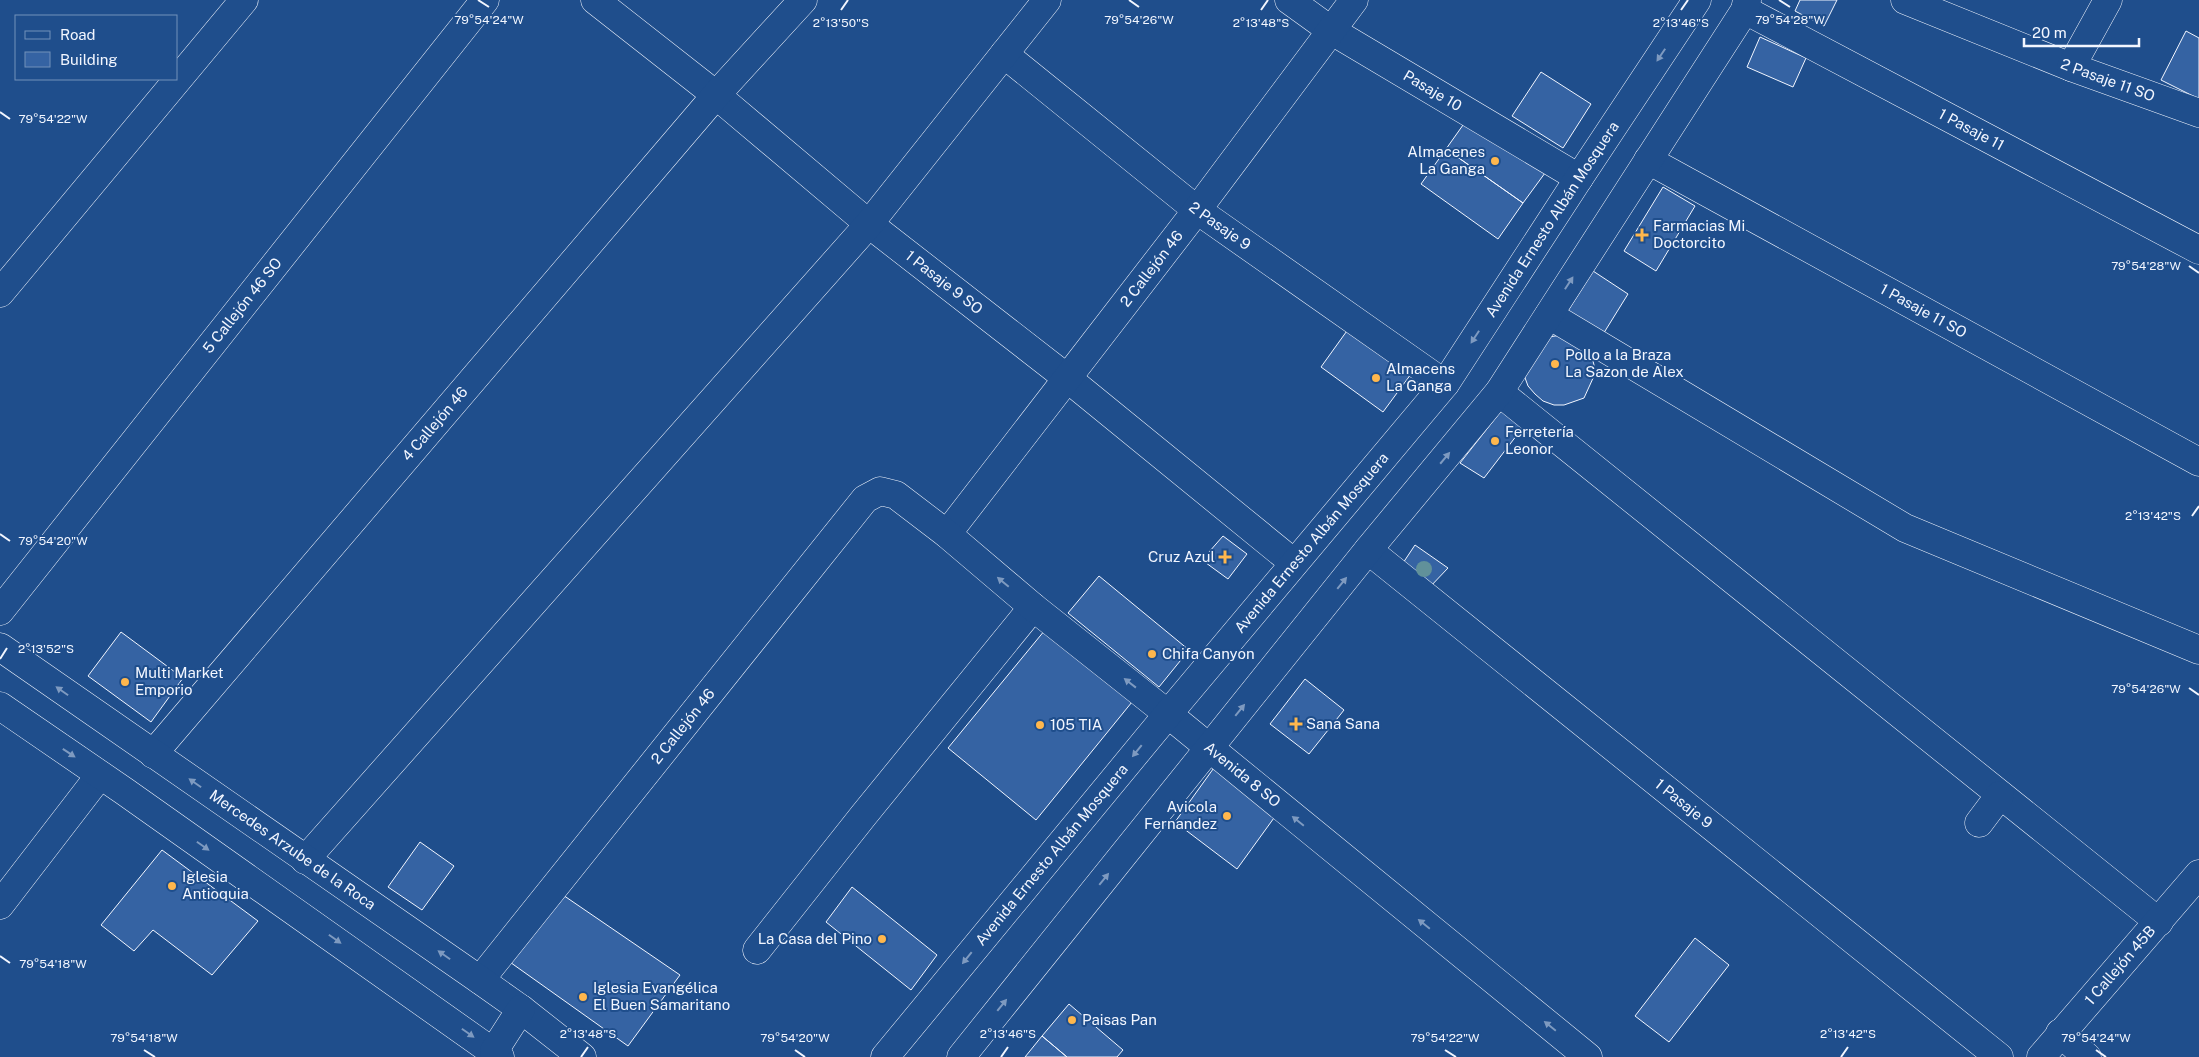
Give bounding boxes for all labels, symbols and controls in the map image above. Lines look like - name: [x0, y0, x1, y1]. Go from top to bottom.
- text: 79°54'24"W: [454, 13, 524, 27]
- text: 79°54'26"W: [1104, 13, 1174, 27]
- text: 79°54'28"W: [1755, 13, 1825, 27]
- legend: [15, 15, 178, 80]
- scale bar: [2024, 15, 2139, 47]
- text: 2°13'50"S: [813, 16, 869, 30]
- text: 2°13'48"S: [1233, 16, 1289, 30]
- text: 2°13'46"S: [1653, 16, 1709, 30]
- text: 20 m: [2032, 24, 2067, 41]
- text: Road: [60, 26, 96, 43]
- one-way arrow: [1656, 48, 1665, 62]
- text: Building: [60, 51, 118, 68]
- street label: 2 Pasaje 11 SO: [2058, 55, 2157, 104]
- street label: Pasaje 10: [1401, 67, 1465, 114]
- street label: 1 Pasaje 11: [1936, 105, 2007, 153]
- text: 79°54'22"W: [18, 112, 88, 126]
- street label: Avenida Ernesto Albán Mosquera: [1482, 118, 1622, 320]
- place label: Almacenes La Ganga: [1407, 143, 1485, 177]
- marker: Almacenes La Ganga: [1489, 155, 1501, 167]
- street label: 2 Pasaje 9: [1186, 198, 1254, 253]
- place label: Farmacias Mi Doctorcito: [1653, 217, 1745, 251]
- street label: 2 Callejón 46: [1117, 227, 1186, 310]
- marker: Farmacias Mi Doctorcito: [1635, 228, 1649, 242]
- street label: 1 Pasaje 9 SO: [902, 247, 986, 317]
- street label: 5 Callejón 46 SO: [199, 254, 285, 356]
- text: 79°54'28"W: [2111, 259, 2181, 273]
- one-way arrow: [1564, 276, 1574, 289]
- street label: 1 Pasaje 11 SO: [1877, 280, 1970, 341]
- one-way arrow: [1471, 331, 1480, 344]
- place label: Pollo a la Braza La Sazon de Alex: [1565, 346, 1684, 380]
- marker: Pollo a la Braza La Sazon de Alex: [1549, 358, 1561, 370]
- place label: Almacens La Ganga: [1386, 360, 1455, 394]
- marker: Almacens La Ganga: [1370, 372, 1382, 384]
- street label: 4 Callejón 46: [398, 383, 471, 464]
- place label: Ferretería Leonor: [1505, 423, 1574, 457]
- marker: Ferretería Leonor: [1489, 435, 1501, 447]
- street label: Avenida Ernesto Albán Mosquera: [1231, 449, 1392, 636]
- one-way arrow: [1439, 451, 1450, 464]
- text: 2°13'42"S: [2125, 509, 2181, 523]
- text: 79°54'20"W: [18, 534, 88, 548]
- place label: Cruz Azul: [1148, 548, 1215, 565]
- marker: Cruz Azul: [1219, 551, 1231, 563]
- one-way arrow: [997, 576, 1010, 587]
- one-way arrow: [1336, 577, 1347, 590]
- text: 2°13'52"S: [18, 642, 74, 656]
- place label: Chifa Canyon: [1162, 645, 1255, 662]
- marker: Chifa Canyon: [1146, 648, 1158, 660]
- place label: Multi Market Emporio: [135, 664, 224, 698]
- marker: Multi Market Emporio: [119, 676, 131, 688]
- one-way arrow: [1123, 678, 1136, 689]
- text: 79°54'26"W: [2111, 682, 2181, 696]
- street label: 2 Callejón 46: [647, 685, 718, 767]
- one-way arrow: [55, 686, 69, 696]
- one-way arrow: [1235, 704, 1246, 717]
- place label: Sana Sana: [1306, 715, 1380, 732]
- place label: 105 TIA: [1050, 716, 1103, 733]
- marker: Sana Sana: [1290, 718, 1302, 730]
- marker: 105 TIA: [1034, 719, 1046, 731]
- street label: Avenida 8 SO: [1201, 738, 1284, 810]
- one-way arrow: [1131, 744, 1142, 757]
- one-way arrow: [62, 748, 76, 758]
- street label: Avenida Ernesto Albán Mosquera: [972, 760, 1131, 949]
- street label: 1 Pasaje 9: [1652, 775, 1716, 831]
- one-way arrow: [189, 778, 202, 788]
- street label: Mercedes Arzube de la Roca: [206, 786, 379, 913]
- place label: Avicola Fernandez: [1144, 798, 1217, 832]
- marker: Avicola Fernandez: [1221, 810, 1233, 822]
- one-way arrow: [1292, 815, 1305, 826]
- one-way arrow: [196, 841, 209, 851]
- place label: Iglesia Antioquia: [182, 868, 249, 902]
- one-way arrow: [1099, 873, 1110, 886]
- marker: Iglesia Antioquia: [166, 880, 178, 892]
- one-way arrow: [1418, 918, 1431, 929]
- street label: 1 Callejón 45B: [2081, 922, 2158, 1008]
- place label: La Casa del Pino: [758, 930, 872, 947]
- marker: La Casa del Pino: [876, 933, 888, 945]
- one-way arrow: [329, 934, 342, 944]
- one-way arrow: [438, 951, 451, 960]
- one-way arrow: [961, 951, 972, 964]
- text: 79°54'18"W: [19, 957, 87, 971]
- place label: Iglesia Evangélica El Buen Samaritano: [593, 979, 730, 1013]
- marker: Iglesia Evangélica El Buen Samaritano: [577, 991, 589, 1003]
- one-way arrow: [997, 999, 1008, 1012]
- place label: Paisas Pan: [1082, 1011, 1157, 1028]
- marker: Paisas Pan: [1066, 1014, 1078, 1026]
- one-way arrow: [1544, 1021, 1557, 1032]
- text: 2°13'48"S: [560, 1027, 616, 1041]
- text: 2°13'46"S: [980, 1027, 1036, 1041]
- text: 2°13'42"S: [1820, 1027, 1876, 1041]
- one-way arrow: [462, 1028, 475, 1038]
- text: 79°54'18"W: [110, 1031, 178, 1045]
- text: 79°54'20"W: [760, 1031, 830, 1045]
- text: 79°54'22"W: [1410, 1031, 1480, 1045]
- text: 79°54'24"W: [2061, 1031, 2131, 1045]

